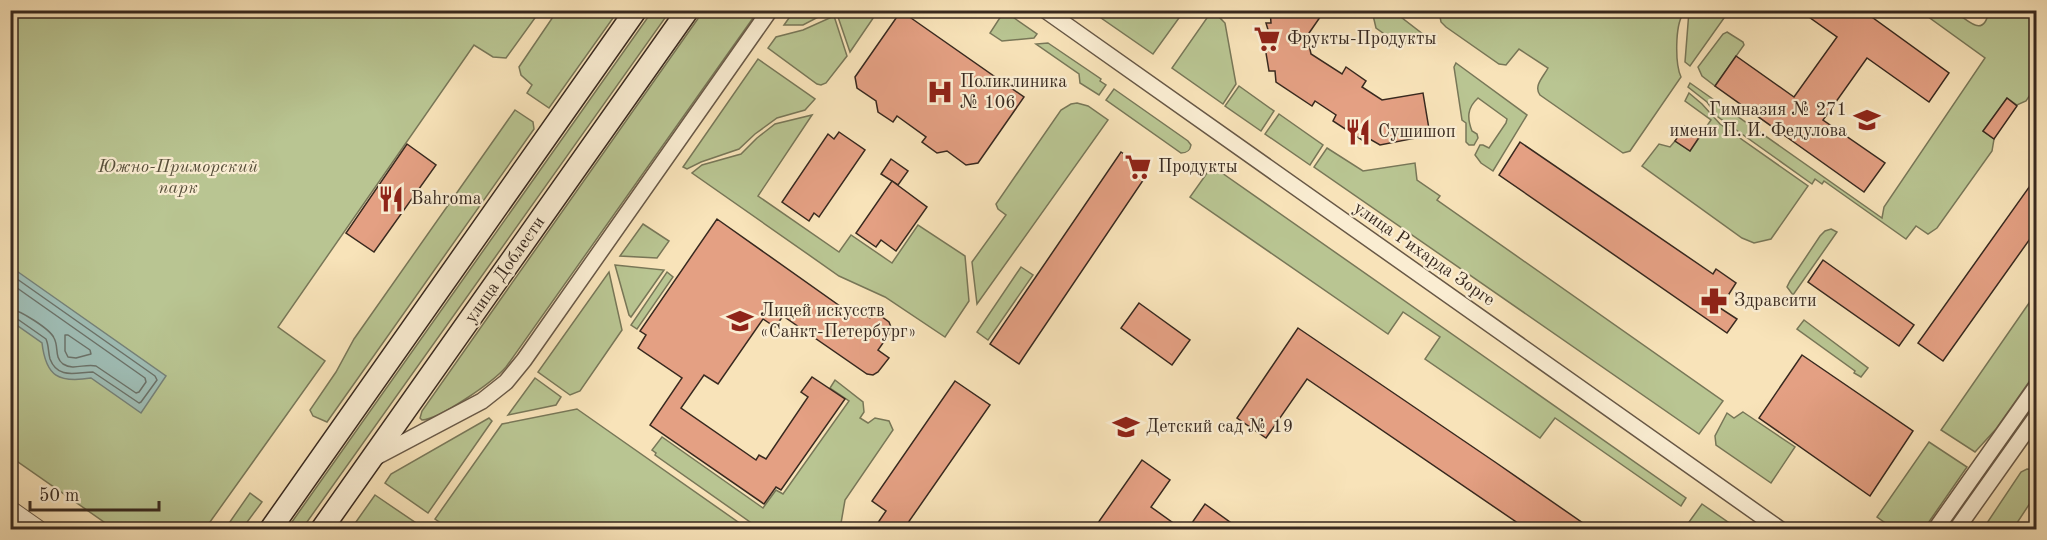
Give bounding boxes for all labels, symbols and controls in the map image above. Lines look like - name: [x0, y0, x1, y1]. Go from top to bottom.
- supermarket icon: Фрукты-Продукты: [1252, 24, 1282, 54]
- place label: Фрукты-Продукты: [1287, 30, 1436, 48]
- place label: Поликлиника № 106: [960, 73, 1067, 112]
- hospital icon: Поликлиника № 106: [925, 77, 955, 107]
- place label: Гимназия № 271 имени П. И. Федулова: [1670, 101, 1847, 140]
- school or university icon: Гимназия № 271 имени П. И. Федулова: [1852, 105, 1882, 135]
- restaurant icon: Сушишоп: [1343, 117, 1373, 147]
- place label: Сушишоп: [1378, 123, 1456, 141]
- supermarket icon: Продукты: [1123, 152, 1153, 182]
- park label: Южно-Приморский парк: [97, 158, 258, 197]
- place label: Продукты: [1158, 158, 1238, 176]
- restaurant icon: Bahroma: [376, 184, 406, 214]
- place label: Bahroma: [411, 190, 482, 208]
- street label: улица Рихарда Зорге: [1350, 199, 1498, 309]
- street label: улица Доблести: [462, 213, 548, 327]
- pharmacy icon: Здравсити: [1699, 286, 1729, 316]
- place label: Здравсити: [1734, 292, 1817, 310]
- place label: Лицей искусств «Санкт-Петербург»: [760, 302, 917, 341]
- school or university icon: Лицей искусств «Санкт-Петербург»: [725, 306, 755, 336]
- school or university icon: Детский сад № 19: [1111, 412, 1141, 442]
- place label: Детский сад № 19: [1146, 418, 1293, 436]
- scale bar: [30, 474, 159, 512]
- text: 50 m: [39, 487, 79, 505]

